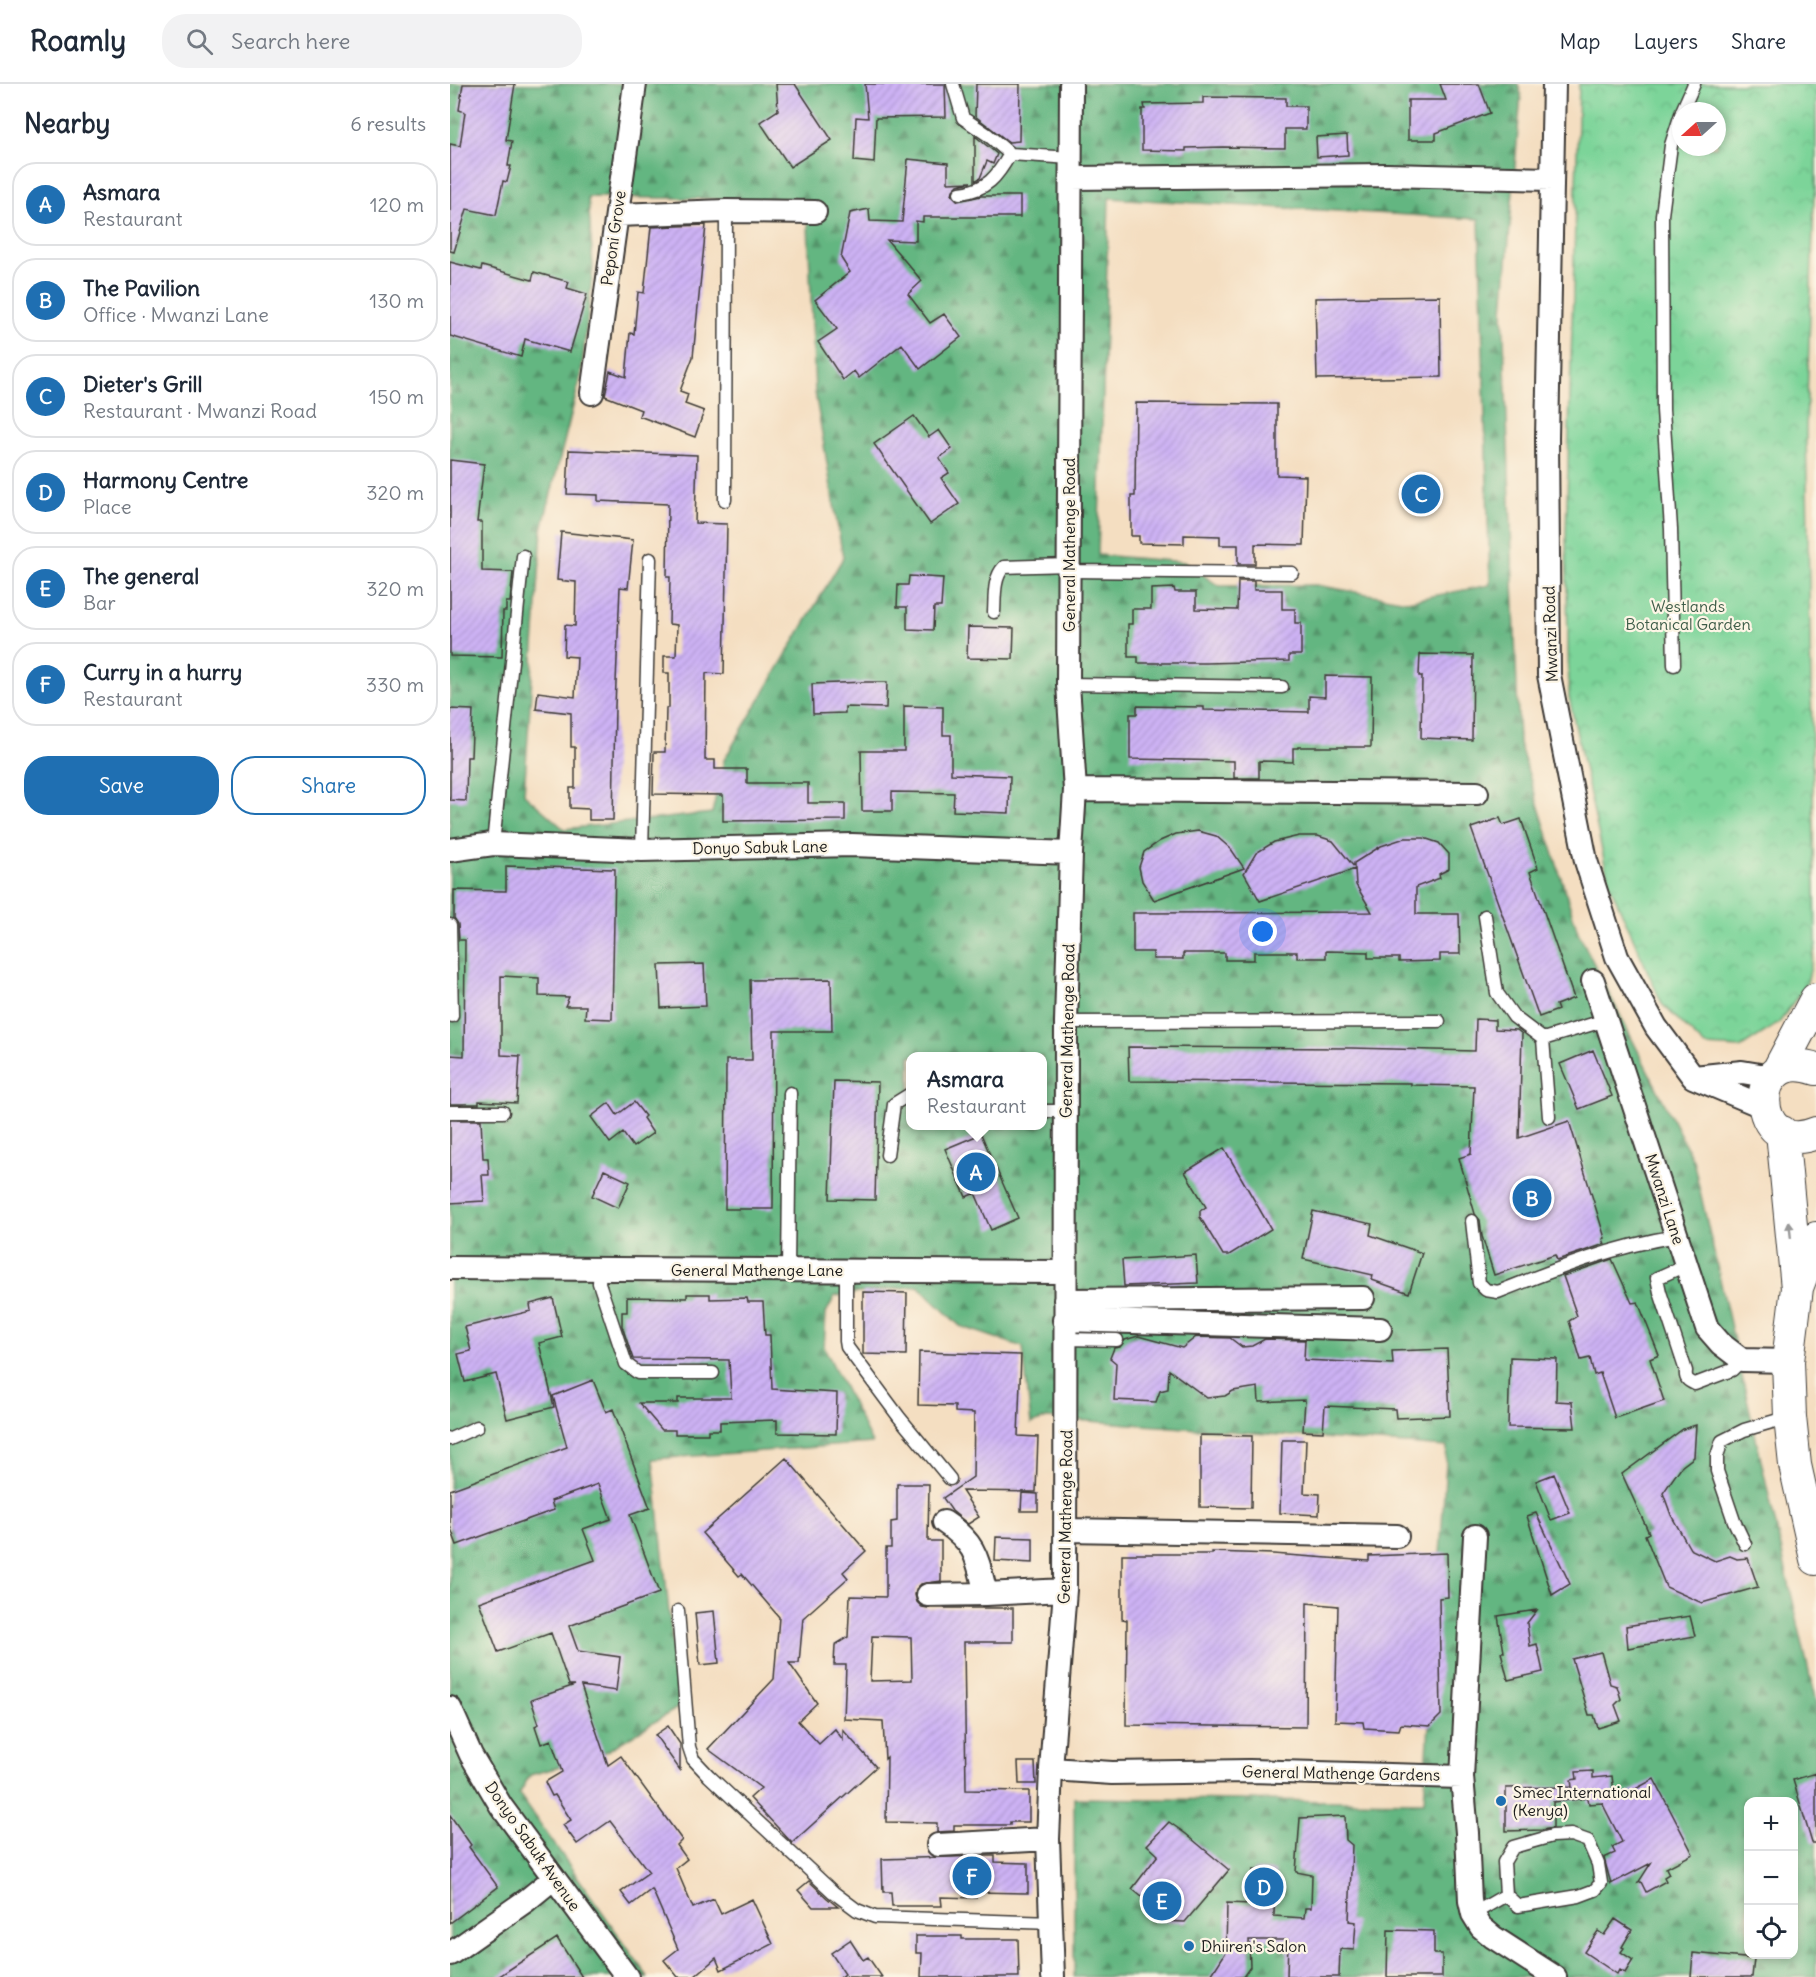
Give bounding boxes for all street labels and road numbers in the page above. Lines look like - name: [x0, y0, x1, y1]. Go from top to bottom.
- street label: Peponi Grove: [596, 189, 630, 287]
- street label: General Mathenge Road: [1059, 458, 1079, 632]
- street label: Mwanzi Road: [1538, 585, 1562, 683]
- street label: Donyo Sabuk Lane: [692, 836, 828, 858]
- street label: General Mathenge Road: [1055, 944, 1079, 1118]
- street label: Mwanzi Lane: [1641, 1151, 1689, 1247]
- street label: General Mathenge Lane: [671, 1260, 843, 1280]
- street label: General Mathenge Road: [1053, 1430, 1077, 1604]
- street label: General Mathenge Gardens: [1242, 1761, 1440, 1785]
- street label: Donyo Sabuk Avenue: [481, 1778, 585, 1914]

